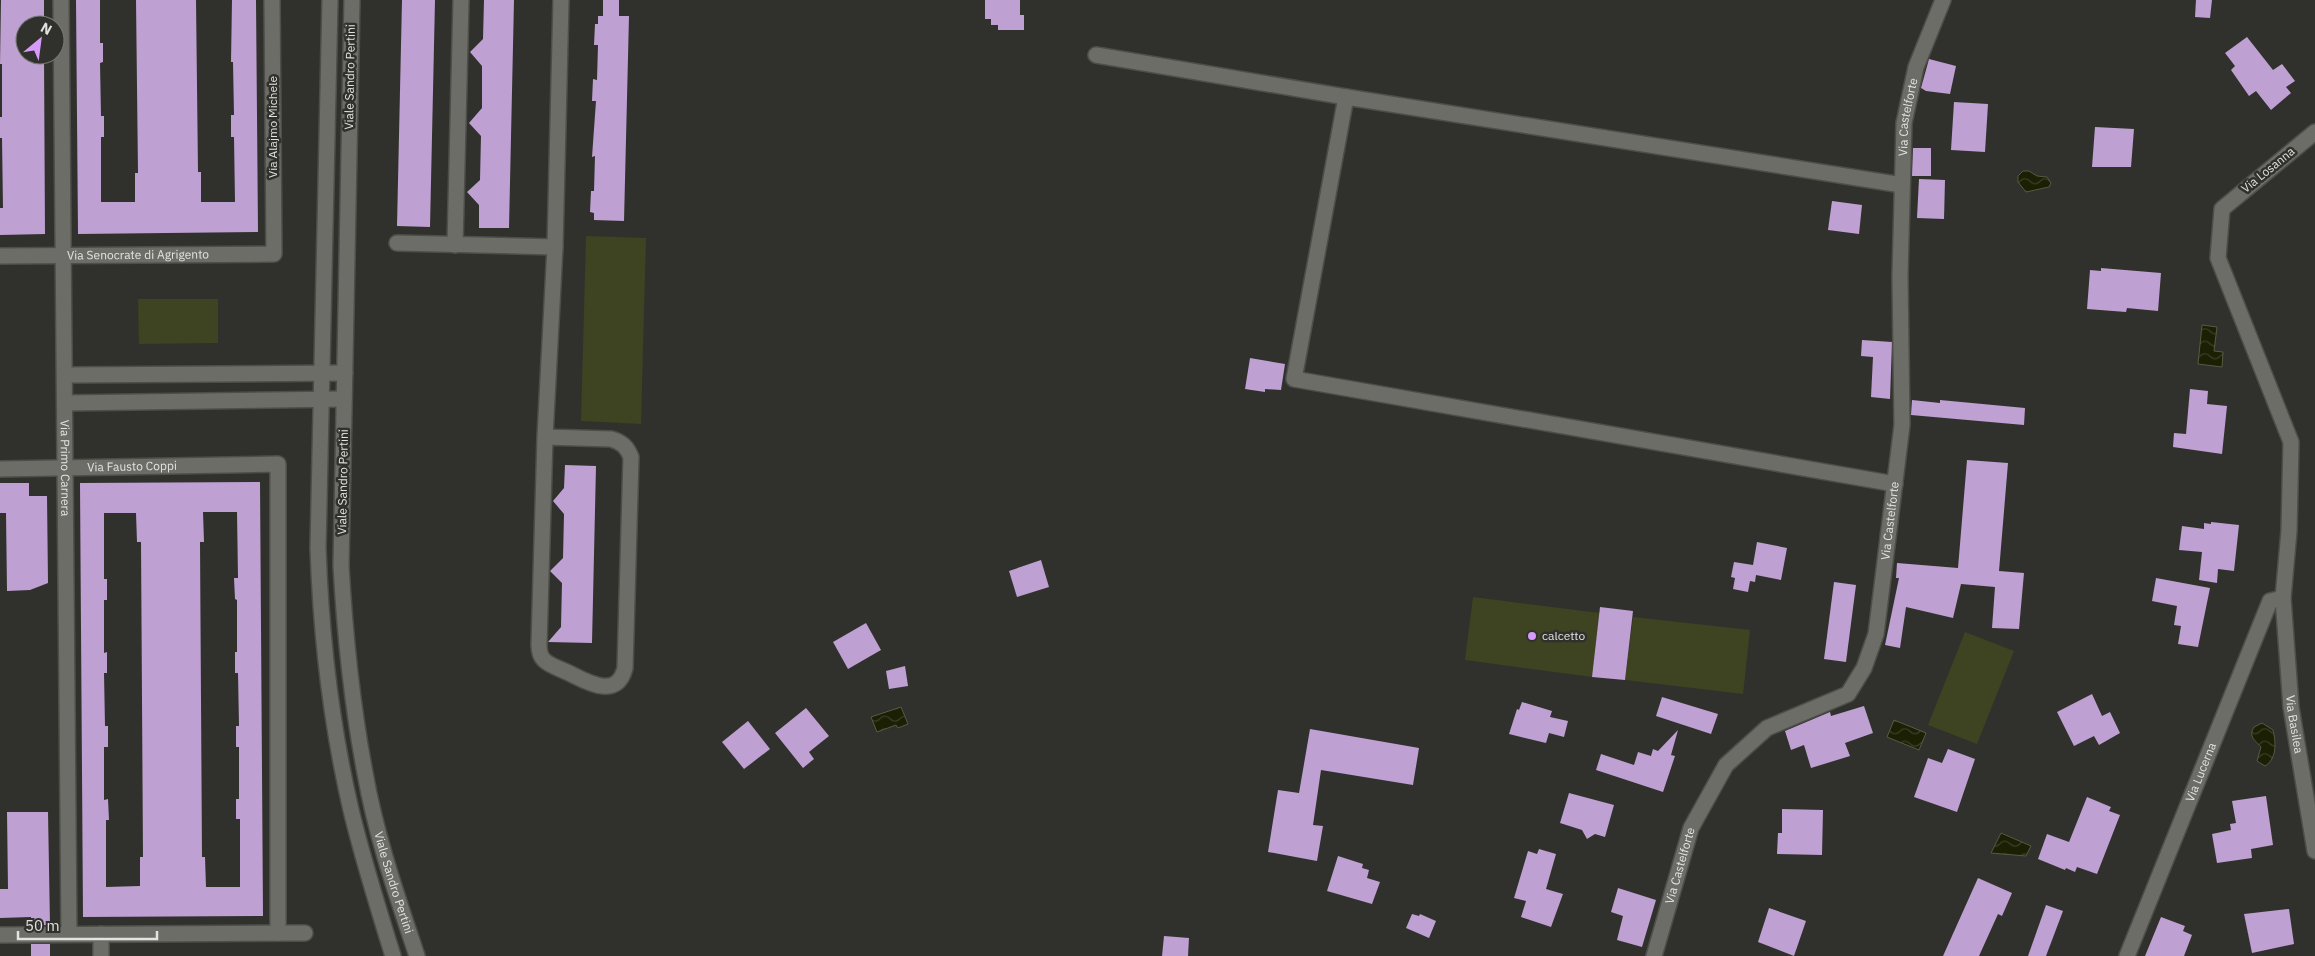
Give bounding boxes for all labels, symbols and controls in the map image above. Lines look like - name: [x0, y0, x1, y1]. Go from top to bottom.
- north arrow: [15, 15, 65, 65]
- text: N: [38, 18, 55, 39]
- street label: Viale Sandro Pertini: [341, 24, 358, 130]
- street label: Via Alajmo Michele: [265, 76, 280, 178]
- street label: Via Castelforte: [1895, 76, 1921, 156]
- street label: Via Losanna: [2238, 143, 2298, 196]
- street label: Via Senocrate di Agrigento: [67, 246, 209, 263]
- street label: Via Primo Carnera: [58, 420, 73, 517]
- street label: Viale Sandro Pertini: [334, 429, 351, 535]
- street label: Via Fausto Coppi: [87, 458, 177, 474]
- street label: Via Castelforte: [1877, 480, 1902, 561]
- place label: calcetto: [1542, 628, 1586, 643]
- marker: calcetto: [1526, 630, 1538, 642]
- street label: Via Basilea: [2283, 695, 2307, 755]
- street label: Via Lucerna: [2182, 740, 2219, 804]
- street label: Via Castelforte: [1661, 825, 1698, 906]
- street label: Viale Sandro Pertini: [371, 830, 417, 935]
- scale bar: [18, 908, 156, 940]
- text: 50 m: [25, 916, 60, 935]

